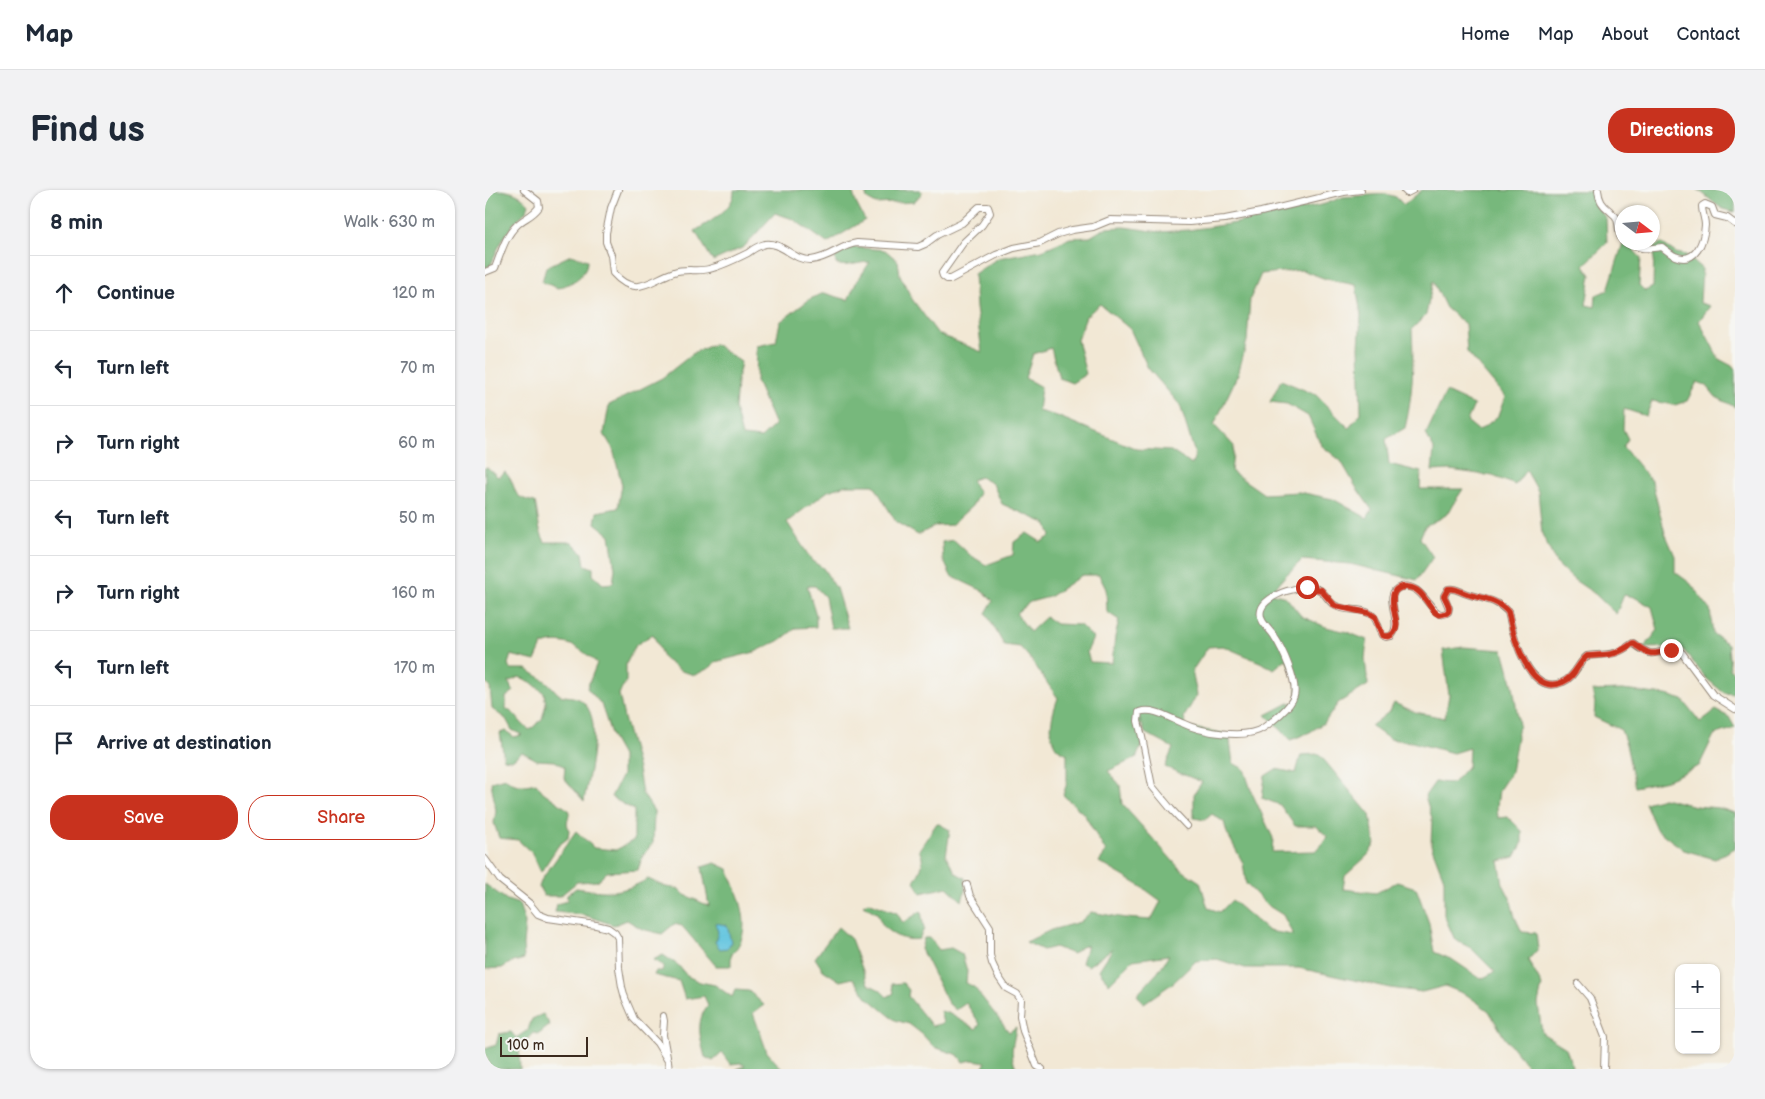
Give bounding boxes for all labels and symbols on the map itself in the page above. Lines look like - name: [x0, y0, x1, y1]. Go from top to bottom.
- north arrow: [1615, 205, 1660, 250]
- route start: [1296, 576, 1319, 599]
- route end: [1660, 639, 1683, 662]
- scale bar: [500, 1034, 587, 1057]

